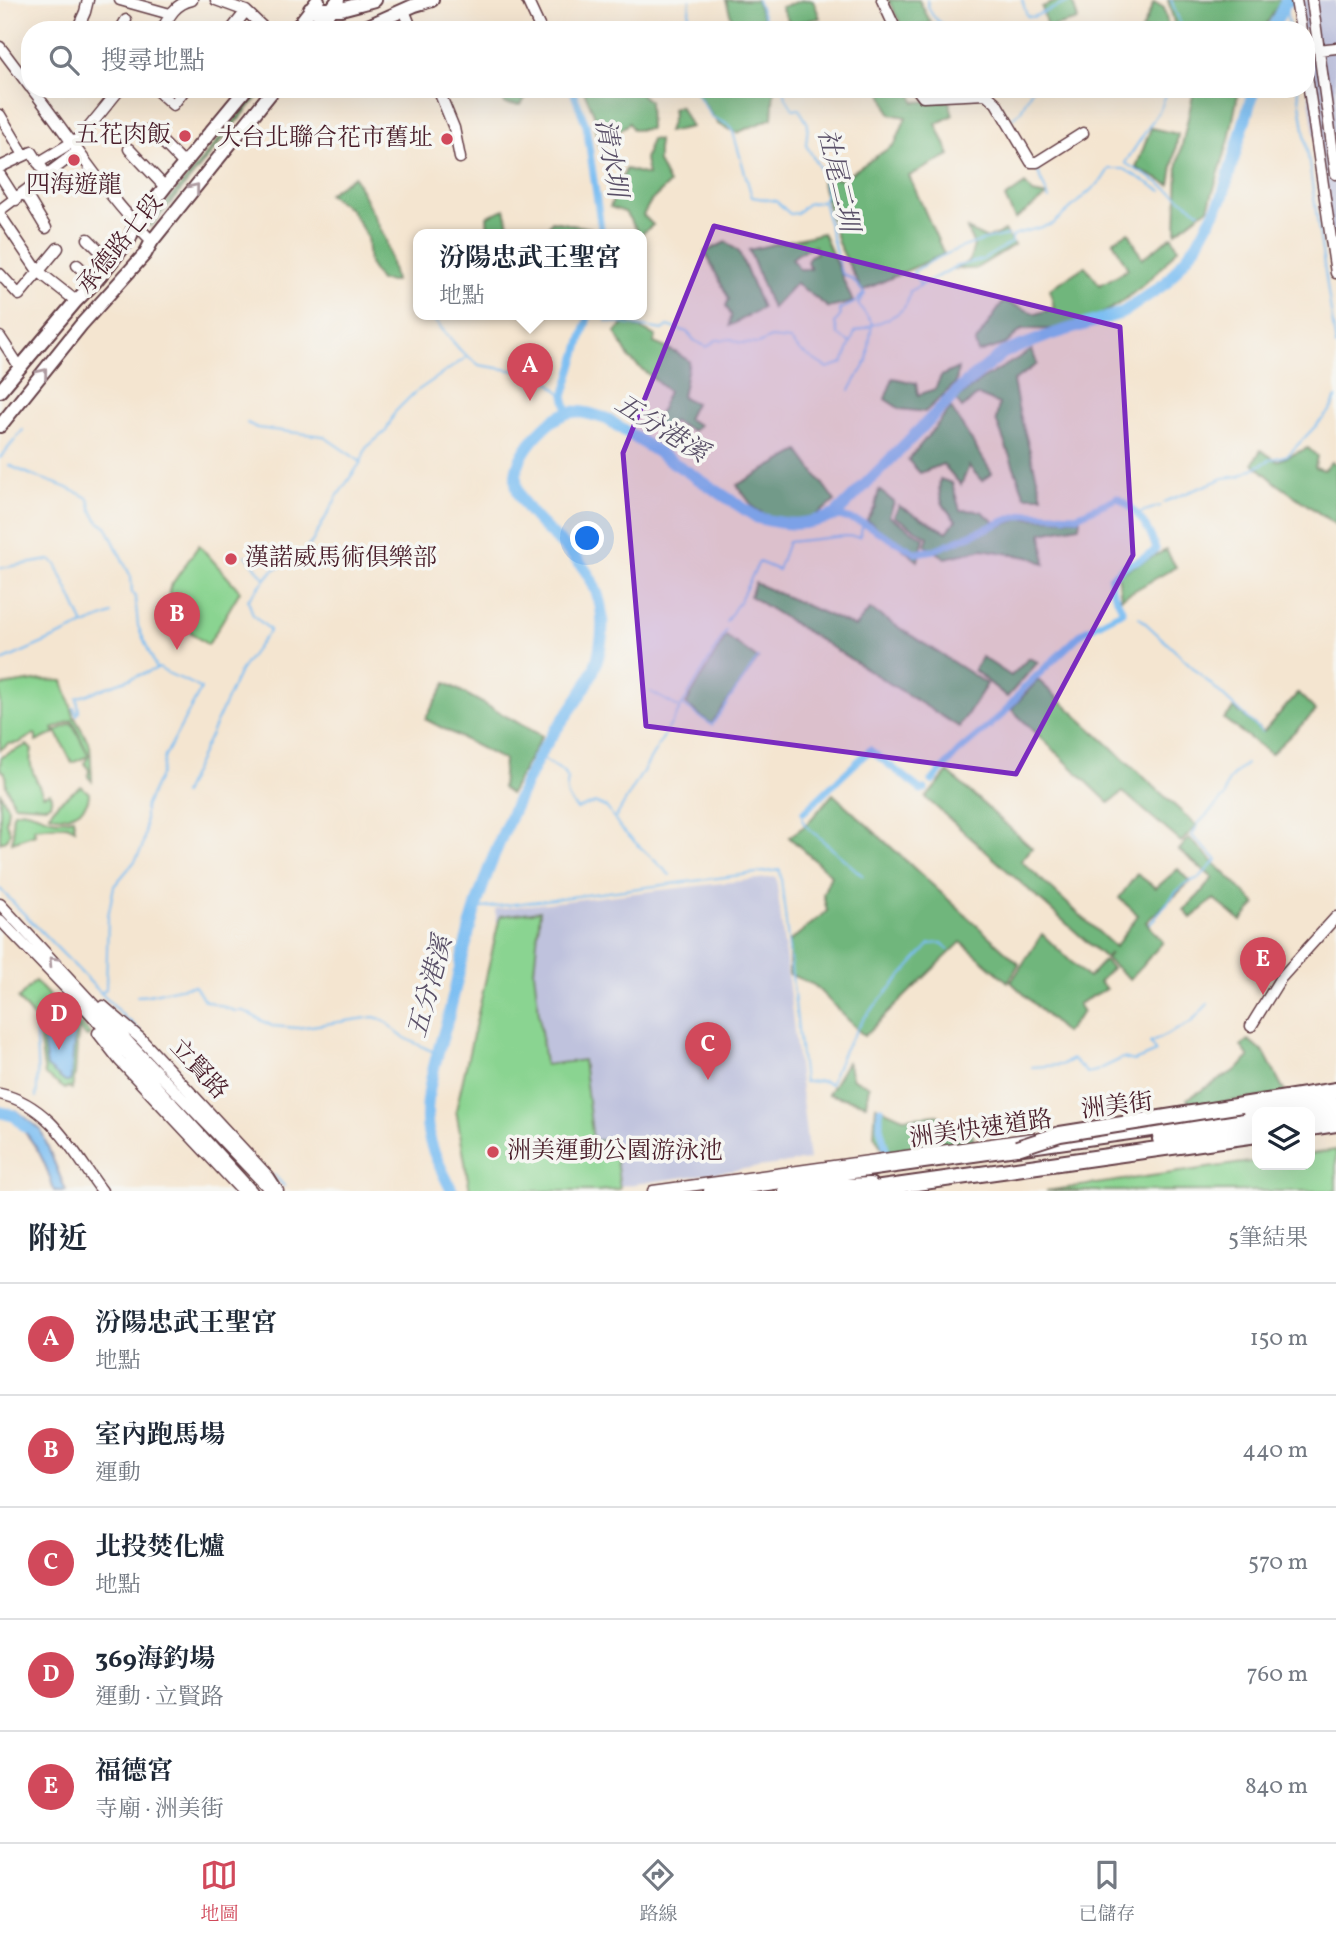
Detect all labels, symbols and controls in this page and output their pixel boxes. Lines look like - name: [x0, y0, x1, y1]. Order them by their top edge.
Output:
- search box: [21, 21, 1315, 98]
- icon: search: [45, 41, 83, 79]
- text: 搜尋地點: [101, 44, 205, 80]
- water label: 清水圳: [585, 116, 635, 203]
- place label: 五花肉飯: [75, 119, 171, 153]
- place label: 大台北聯合花市舊址: [217, 122, 433, 156]
- water label: 社尾二圳: [808, 125, 867, 239]
- marker: 五花肉飯: [177, 128, 193, 144]
- marker: 大台北聯合花市舊址: [439, 131, 455, 147]
- marker: 四海遊龍: [66, 152, 82, 168]
- place label: 四海遊龍: [26, 169, 122, 203]
- one-way arrow: [186, 183, 199, 195]
- street label: 承德路七段: [70, 188, 172, 302]
- popup: [413, 229, 647, 320]
- text: 汾陽忠武王聖宮: [439, 241, 621, 277]
- text: 地點: [439, 281, 485, 313]
- pin: A: [507, 343, 553, 401]
- one-way arrow: [34, 368, 47, 380]
- water label: 五分港溪: [607, 386, 717, 473]
- your location: [570, 521, 604, 555]
- place label: 漢諾威馬術俱樂部: [245, 542, 437, 576]
- marker: 漢諾威馬術俱樂部: [223, 551, 239, 567]
- pin: B: [154, 592, 200, 650]
- water label: 五分港溪: [400, 929, 463, 1042]
- pin: E: [1240, 937, 1286, 995]
- one-way arrow: [49, 956, 62, 969]
- pin: D: [36, 992, 82, 1050]
- pin: C: [685, 1022, 731, 1080]
- street label: 立賢路: [161, 1032, 235, 1108]
- street label: 洲美街: [1079, 1086, 1155, 1128]
- street label: 洲美快速道路: [907, 1103, 1055, 1157]
- map controls: [1252, 1107, 1315, 1170]
- button: layers: [1252, 1107, 1315, 1170]
- place label: 洲美運動公園游泳池: [507, 1135, 723, 1169]
- marker: 洲美運動公園游泳池: [485, 1144, 501, 1160]
- text: 附近: [28, 1219, 88, 1261]
- text: 5筆結果: [1228, 1223, 1308, 1255]
- text: 汾陽忠武王聖宮: [95, 1306, 277, 1342]
- text: A: [43, 1323, 59, 1355]
- text: 150 m: [1250, 1323, 1308, 1355]
- text: 地點: [95, 1346, 141, 1378]
- text: 室內跑馬場: [95, 1418, 225, 1454]
- text: B: [43, 1435, 59, 1467]
- text: 440 m: [1242, 1435, 1308, 1467]
- text: 運動: [95, 1458, 141, 1490]
- text: 北投焚化爐: [95, 1530, 225, 1566]
- text: C: [44, 1547, 58, 1579]
- text: 570 m: [1248, 1547, 1308, 1579]
- text: 地點: [95, 1570, 141, 1602]
- text: 369海釣場: [95, 1642, 215, 1678]
- text: D: [43, 1659, 59, 1691]
- text: 760 m: [1246, 1659, 1308, 1691]
- text: 運動 · 立賢路: [95, 1682, 224, 1714]
- text: 福德宮: [95, 1754, 173, 1790]
- text: E: [44, 1771, 58, 1803]
- text: 840 m: [1245, 1771, 1308, 1803]
- text: 寺廟 · 洲美街: [95, 1794, 224, 1826]
- tab: 地圖: [200, 1856, 239, 1928]
- tab: 路線: [639, 1856, 678, 1928]
- tab: 已儲存: [1078, 1856, 1136, 1928]

